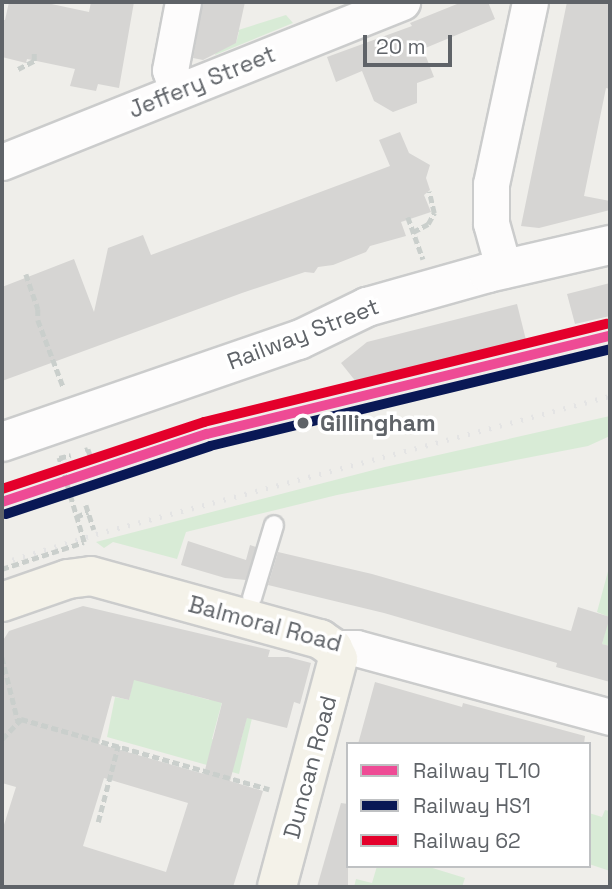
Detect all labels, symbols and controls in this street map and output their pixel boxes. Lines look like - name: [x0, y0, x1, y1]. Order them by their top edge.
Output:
- scale bar: [367, 21, 456, 65]
- text: 20 m: [376, 33, 426, 60]
- street label: Jeffery Street: [125, 40, 279, 124]
- street label: Railway Street: [223, 292, 383, 376]
- place label: Gillingham: [320, 409, 436, 437]
- marker: Gillingham: [292, 412, 314, 434]
- street label: Balmoral Road: [185, 590, 345, 658]
- street label: Duncan Road: [278, 692, 342, 842]
- legend: [346, 742, 591, 868]
- text: Railway TL10: [413, 757, 541, 784]
- text: Railway HS1: [413, 792, 531, 819]
- text: Railway 62: [413, 827, 521, 854]

